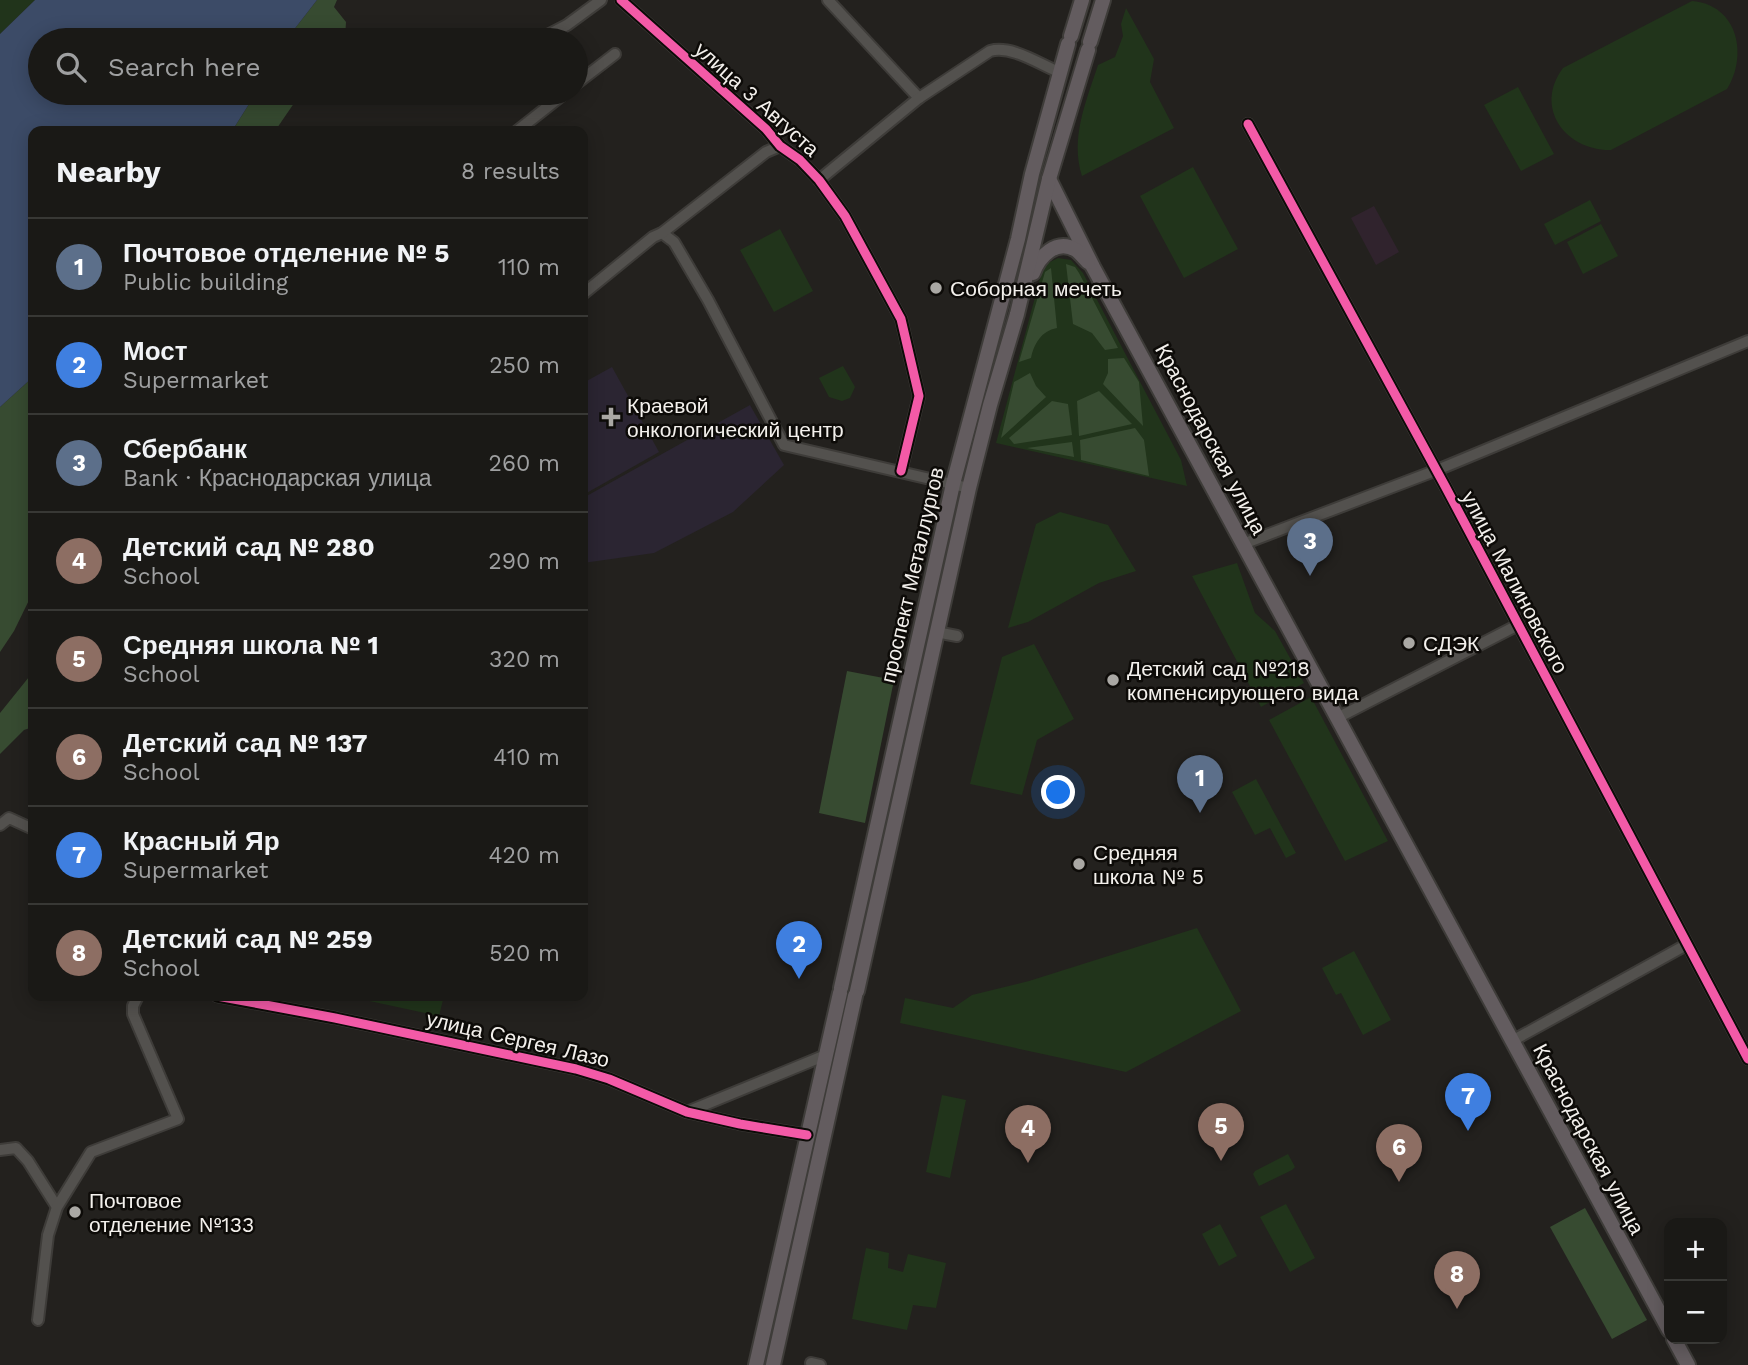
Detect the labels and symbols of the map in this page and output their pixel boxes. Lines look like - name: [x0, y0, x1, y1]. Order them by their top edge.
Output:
- street label: улица 3 Августа: [690, 37, 825, 162]
- place label: Соборная мечеть: [950, 276, 1122, 301]
- marker: Соборная мечеть: [928, 280, 944, 296]
- street label: Краснодарская улица: [1150, 339, 1272, 539]
- place label: Краевой онкологический центр: [627, 393, 844, 442]
- marker: Краевой онкологический центр: [601, 407, 621, 427]
- street label: проспект Металлургов: [875, 465, 949, 685]
- street label: улица Малиновского: [1456, 487, 1574, 677]
- pin: 3: [1287, 518, 1333, 576]
- place label: СДЭК: [1423, 631, 1480, 656]
- marker: СДЭК: [1401, 635, 1417, 651]
- place label: Детский сад №218 компенсирующего вида: [1127, 656, 1359, 705]
- marker: Детский сад №218 компенсирующего вида: [1105, 672, 1121, 688]
- pin: 1: [1177, 755, 1223, 813]
- your location: [1041, 775, 1075, 809]
- place label: Средняя школа № 5: [1093, 840, 1204, 889]
- marker: Средняя школа № 5: [1071, 856, 1087, 872]
- pin: 2: [776, 921, 822, 979]
- street label: улица Сергея Лазо: [424, 1006, 612, 1072]
- street label: Краснодарская улица: [1528, 1039, 1650, 1239]
- pin: 7: [1445, 1073, 1491, 1131]
- pin: 5: [1198, 1103, 1244, 1161]
- pin: 4: [1005, 1105, 1051, 1163]
- pin: 6: [1376, 1124, 1422, 1182]
- place label: Почтовое отделение №133: [89, 1188, 254, 1237]
- marker: Почтовое отделение №133: [67, 1204, 83, 1220]
- pin: 8: [1434, 1251, 1480, 1309]

